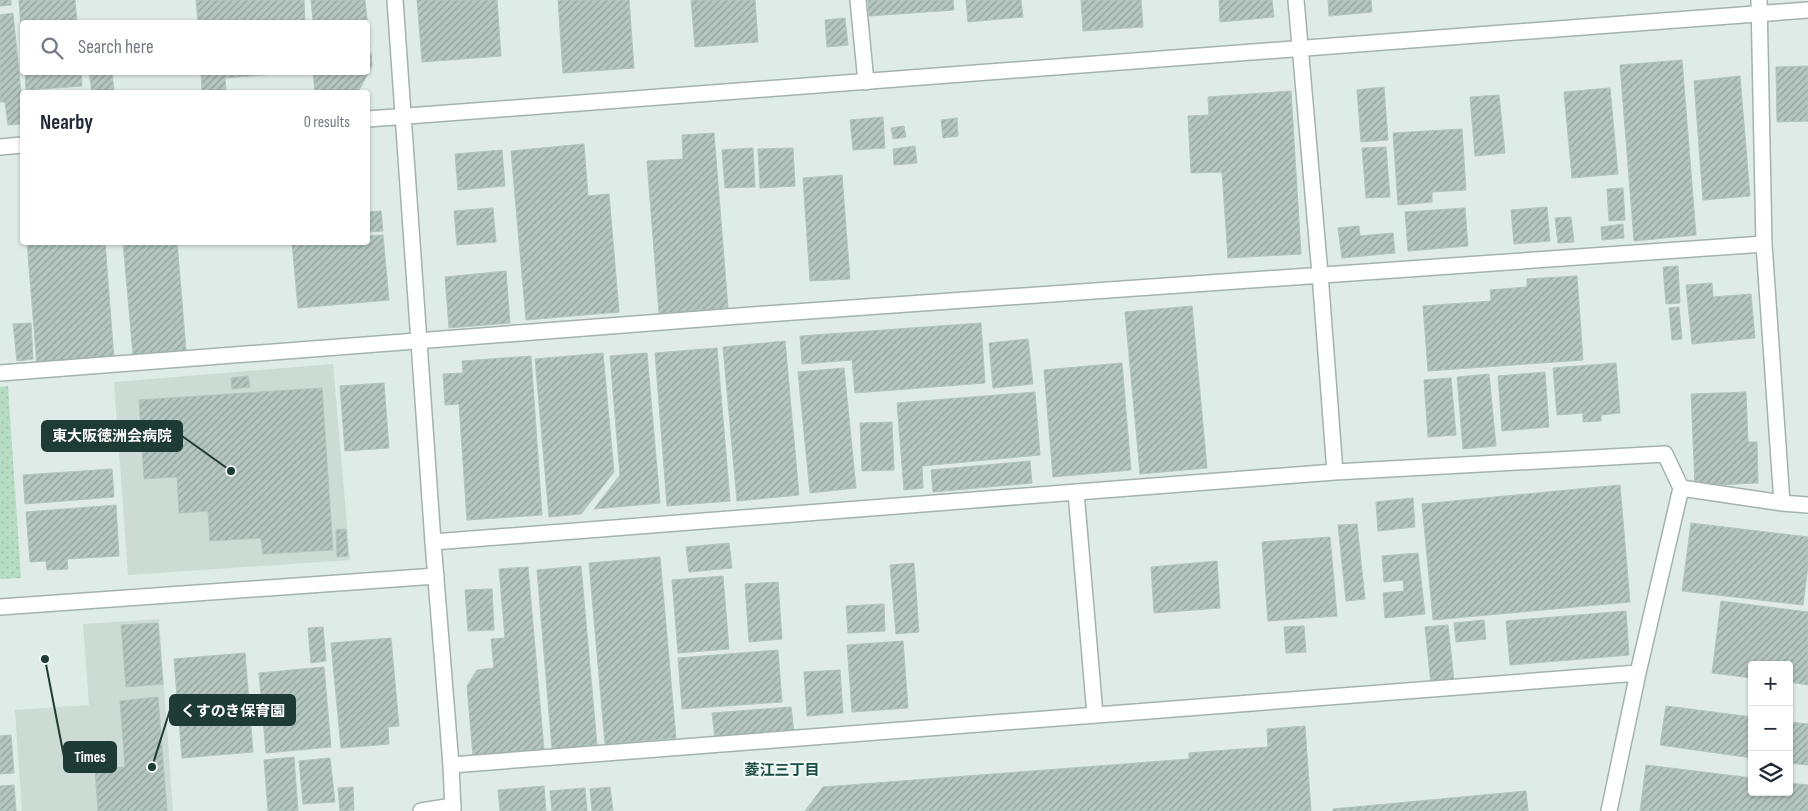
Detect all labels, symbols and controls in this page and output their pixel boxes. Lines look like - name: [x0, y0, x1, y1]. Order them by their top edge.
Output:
- search box: [20, 20, 370, 75]
- icon: search: [38, 34, 66, 62]
- text: Search here: [78, 36, 154, 59]
- text: Nearby: [40, 110, 93, 135]
- text: 0 results: [304, 113, 350, 132]
- callout: 東大阪徳洲会病院: [42, 421, 182, 451]
- text: 東大阪徳洲会病院: [52, 427, 172, 446]
- map controls: [1748, 661, 1793, 796]
- button: +: [1748, 661, 1793, 706]
- callout: くすのき保育園: [170, 695, 295, 725]
- text: くすのき保育園: [181, 702, 285, 721]
- button: −: [1748, 706, 1793, 751]
- callout: Times: [64, 742, 116, 772]
- text: Times: [74, 748, 106, 767]
- button: layers: [1748, 751, 1793, 796]
- district label: 菱江三丁目: [744, 761, 820, 780]

